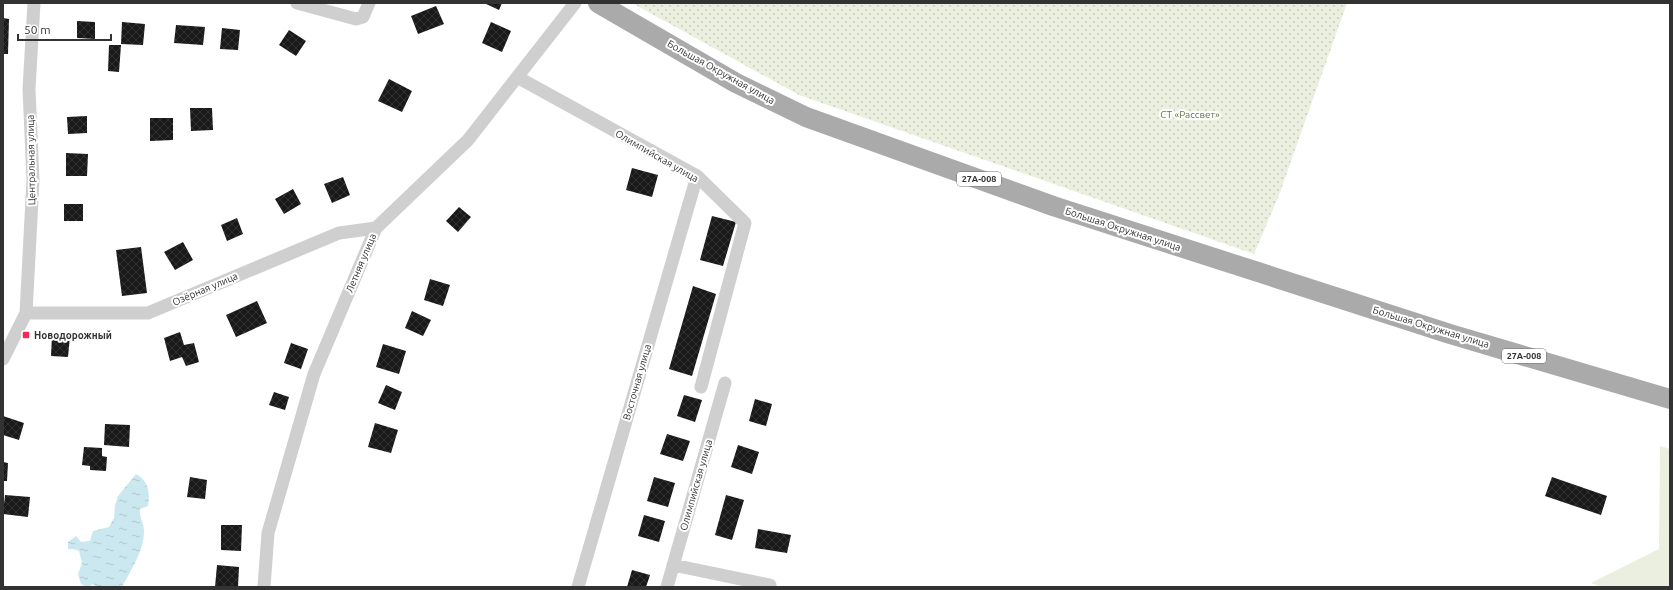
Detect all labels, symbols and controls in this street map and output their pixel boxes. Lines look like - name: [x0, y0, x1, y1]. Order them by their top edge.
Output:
- scale bar: [18, 16, 111, 42]
- text: 50 m: [24, 23, 51, 36]
- street label: Большая Окружная улица: [665, 38, 777, 106]
- park label: СТ «Рассвет»: [1160, 109, 1220, 120]
- street label: Центральная улица: [25, 114, 37, 206]
- street label: Олимпийская улица: [613, 128, 701, 184]
- road number: 27А-008: [957, 172, 1001, 186]
- street label: Большая Окружная улица: [1064, 205, 1182, 253]
- street label: Летняя улица: [344, 232, 378, 294]
- street label: Озёрная улица: [171, 270, 239, 308]
- street label: Большая Окружная улица: [1372, 304, 1490, 350]
- marker: Новодорожный: [21, 330, 31, 340]
- place label: Новодорожный: [34, 330, 112, 341]
- street label: Восточная улица: [621, 343, 653, 421]
- road number: 27А-008: [1502, 349, 1546, 363]
- street label: Олимпийская улица: [678, 438, 714, 532]

